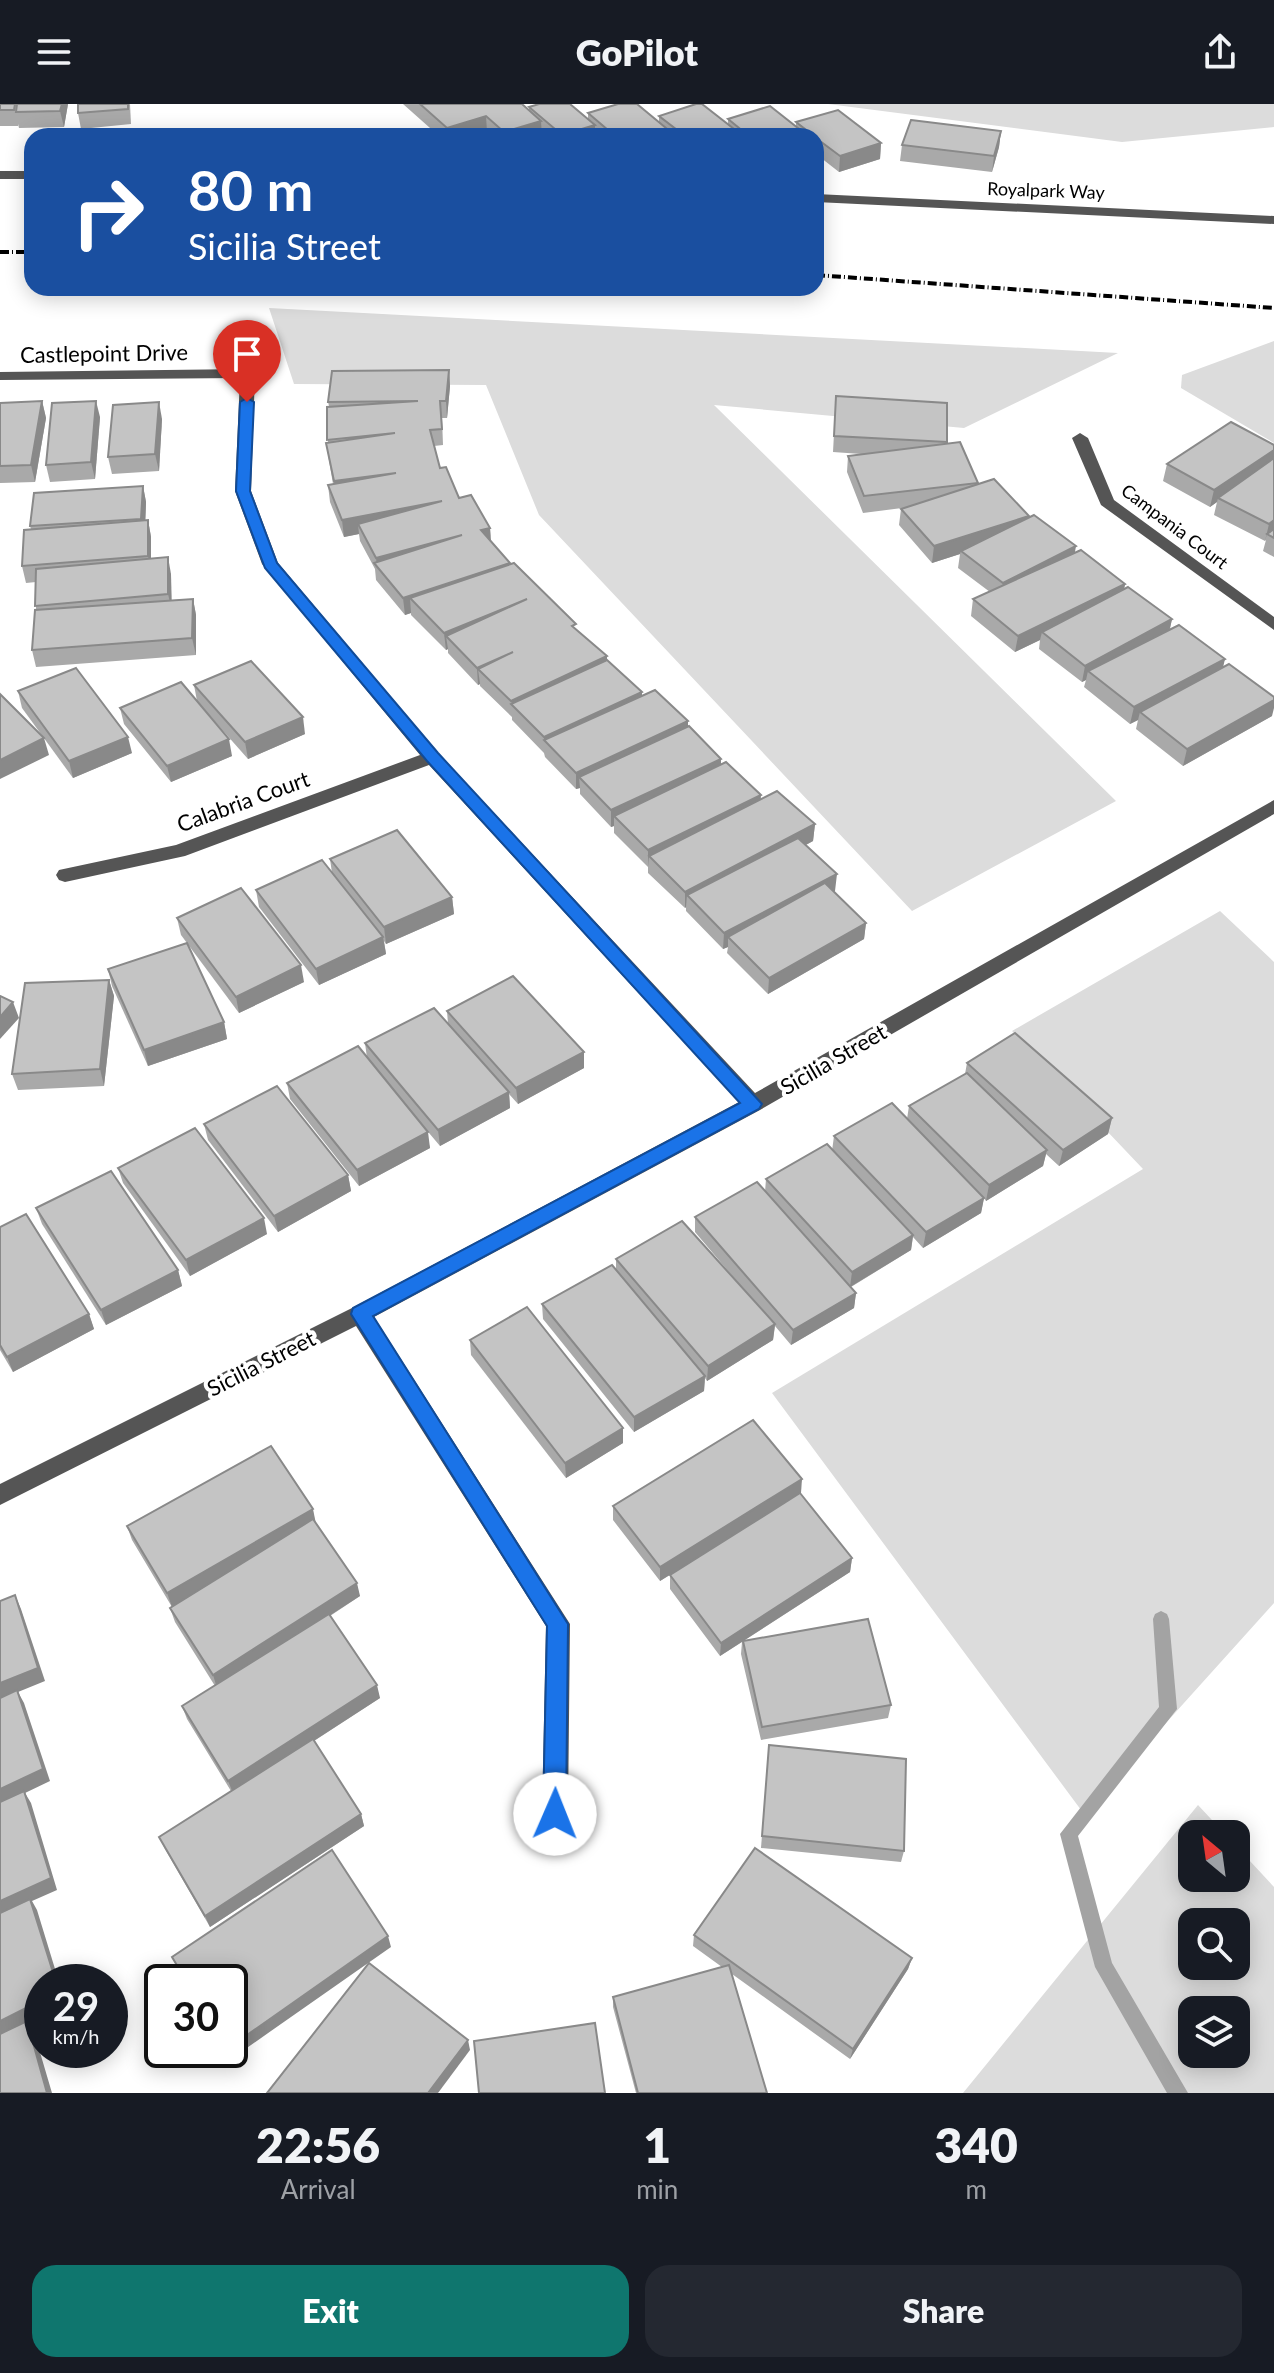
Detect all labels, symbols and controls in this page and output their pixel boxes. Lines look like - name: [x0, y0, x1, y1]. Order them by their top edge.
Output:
- icon: menu: [32, 30, 76, 74]
- text: GoPilot: [576, 30, 698, 74]
- icon: share: [1198, 30, 1242, 74]
- text: 80 m: [188, 156, 313, 223]
- icon: right: [56, 160, 160, 264]
- street label: Royalpark Way: [987, 177, 1106, 203]
- text: Sicilia Street: [188, 224, 381, 268]
- pin: [213, 320, 281, 402]
- icon: arrive: [225, 332, 269, 376]
- street label: Castlepoint Drive: [20, 338, 188, 368]
- street label: Campania Court: [1117, 479, 1233, 574]
- street label: Calabria Court: [173, 764, 313, 837]
- street label: Sicilia Street: [775, 1018, 891, 1100]
- street label: Sicilia Street: [202, 1324, 320, 1402]
- position arrow: [513, 1772, 597, 1856]
- north arrow: [1178, 1820, 1250, 1892]
- map controls: [1178, 1820, 1250, 2068]
- button: search: [1178, 1908, 1250, 1980]
- speed limit sign: 30: [144, 1964, 248, 2068]
- text: 29: [53, 1982, 99, 2030]
- button: layers: [1178, 1996, 1250, 2068]
- text: km/h: [53, 2024, 99, 2048]
- text: 22:56: [256, 2116, 380, 2173]
- text: 1: [643, 2116, 671, 2173]
- text: 340: [934, 2116, 1018, 2173]
- text: Arrival: [281, 2173, 356, 2205]
- text: min: [636, 2173, 678, 2205]
- text: m: [965, 2173, 987, 2205]
- button: Exit: [32, 2265, 629, 2357]
- button: Share: [645, 2265, 1242, 2357]

